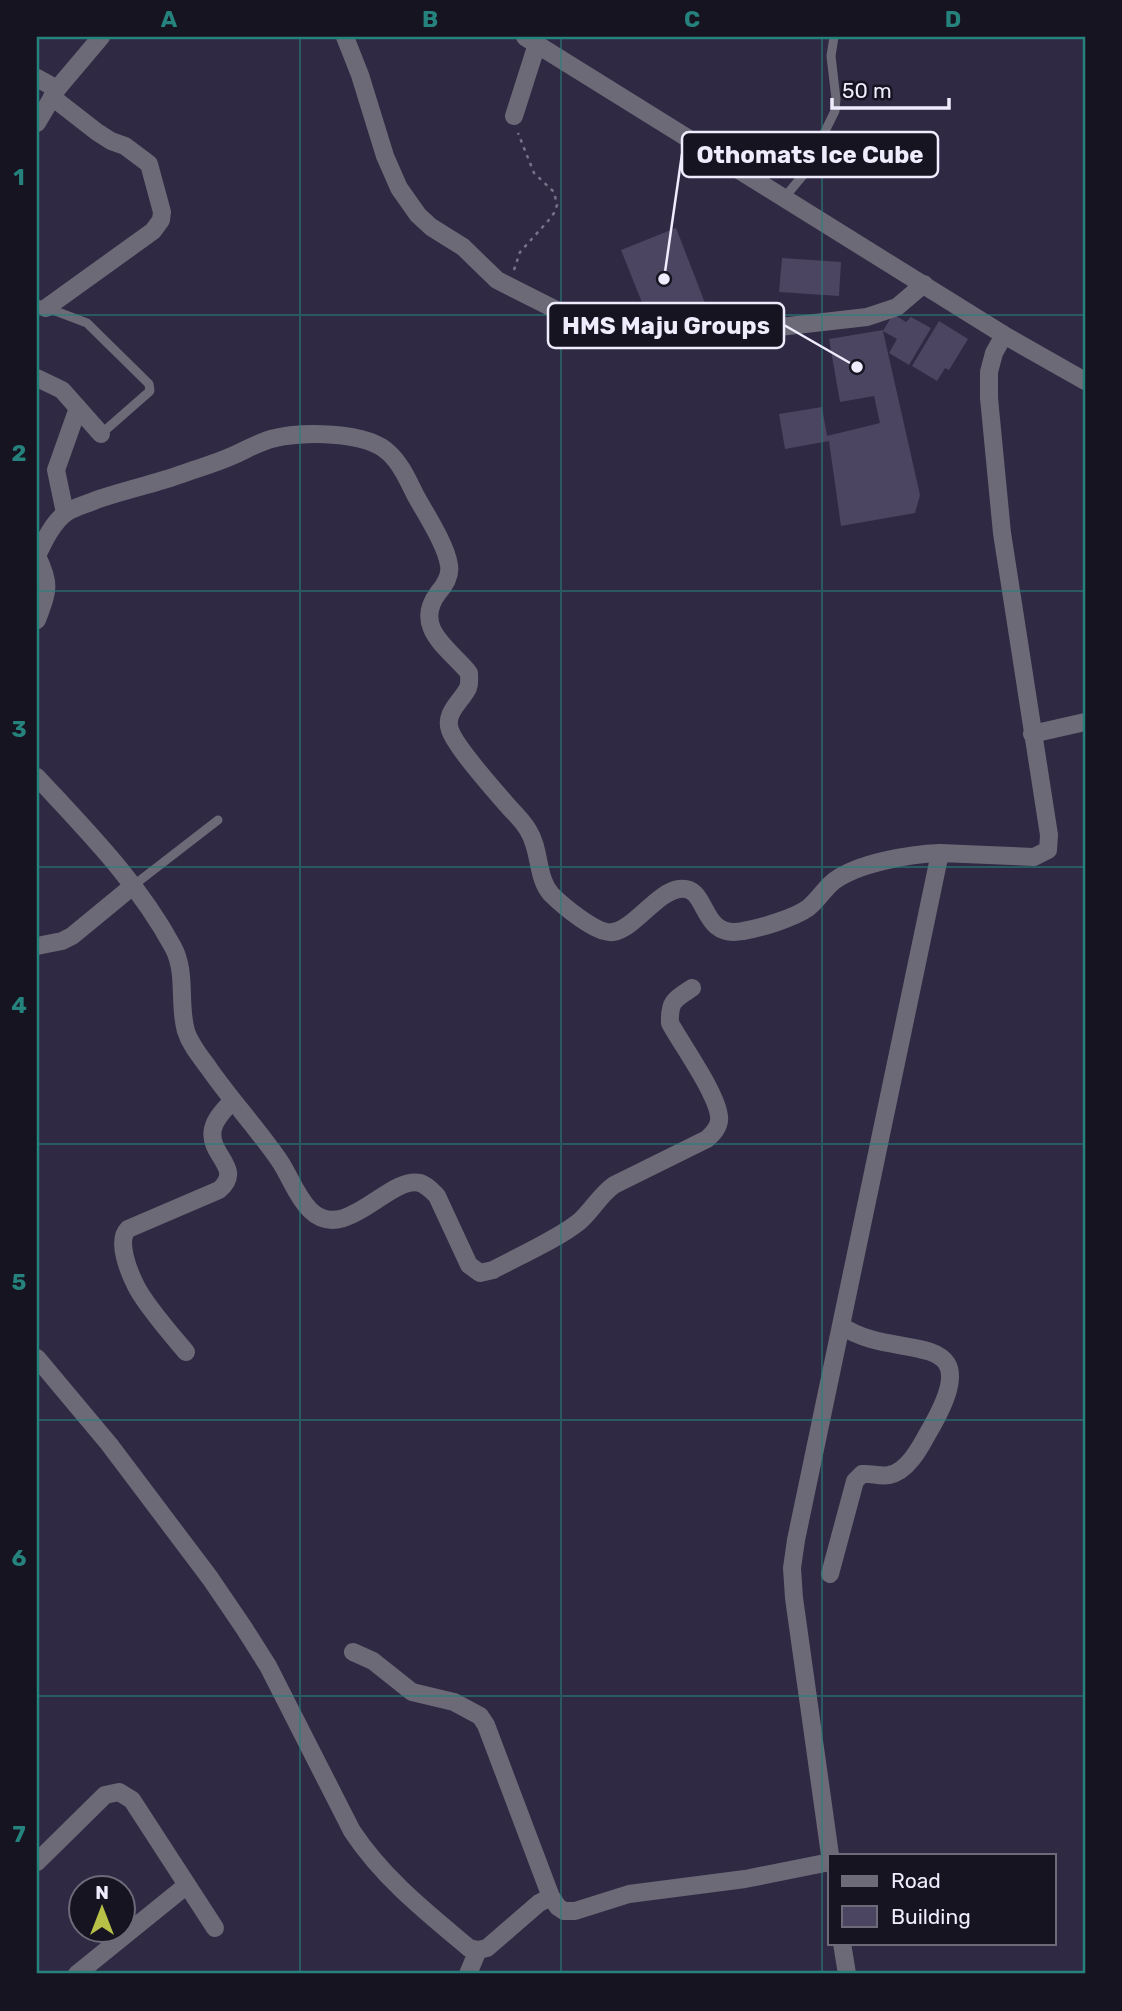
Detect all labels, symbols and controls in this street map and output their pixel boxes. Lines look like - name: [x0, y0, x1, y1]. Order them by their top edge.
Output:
- text: A: [161, 5, 178, 33]
- text: B: [422, 5, 438, 33]
- text: C: [684, 5, 700, 33]
- text: D: [945, 5, 961, 33]
- scale bar: [832, 66, 949, 110]
- text: 50 m: [842, 78, 892, 103]
- callout: Othomats Ice Cube: [682, 132, 938, 177]
- text: Othomats Ice Cube: [696, 141, 924, 169]
- text: 1: [13, 163, 25, 191]
- callout: HMS Maju Groups: [548, 303, 784, 348]
- text: HMS Maju Groups: [562, 312, 770, 340]
- text: 2: [12, 439, 26, 467]
- text: 3: [11, 715, 27, 743]
- text: 4: [11, 991, 27, 1019]
- text: 5: [12, 1268, 27, 1296]
- text: 6: [12, 1544, 27, 1572]
- text: 7: [12, 1820, 26, 1848]
- legend: [828, 1854, 1056, 1944]
- text: Road: [891, 1868, 941, 1893]
- north arrow: [66, 1874, 136, 1944]
- text: N: [95, 1881, 109, 1904]
- text: Building: [891, 1904, 971, 1929]

